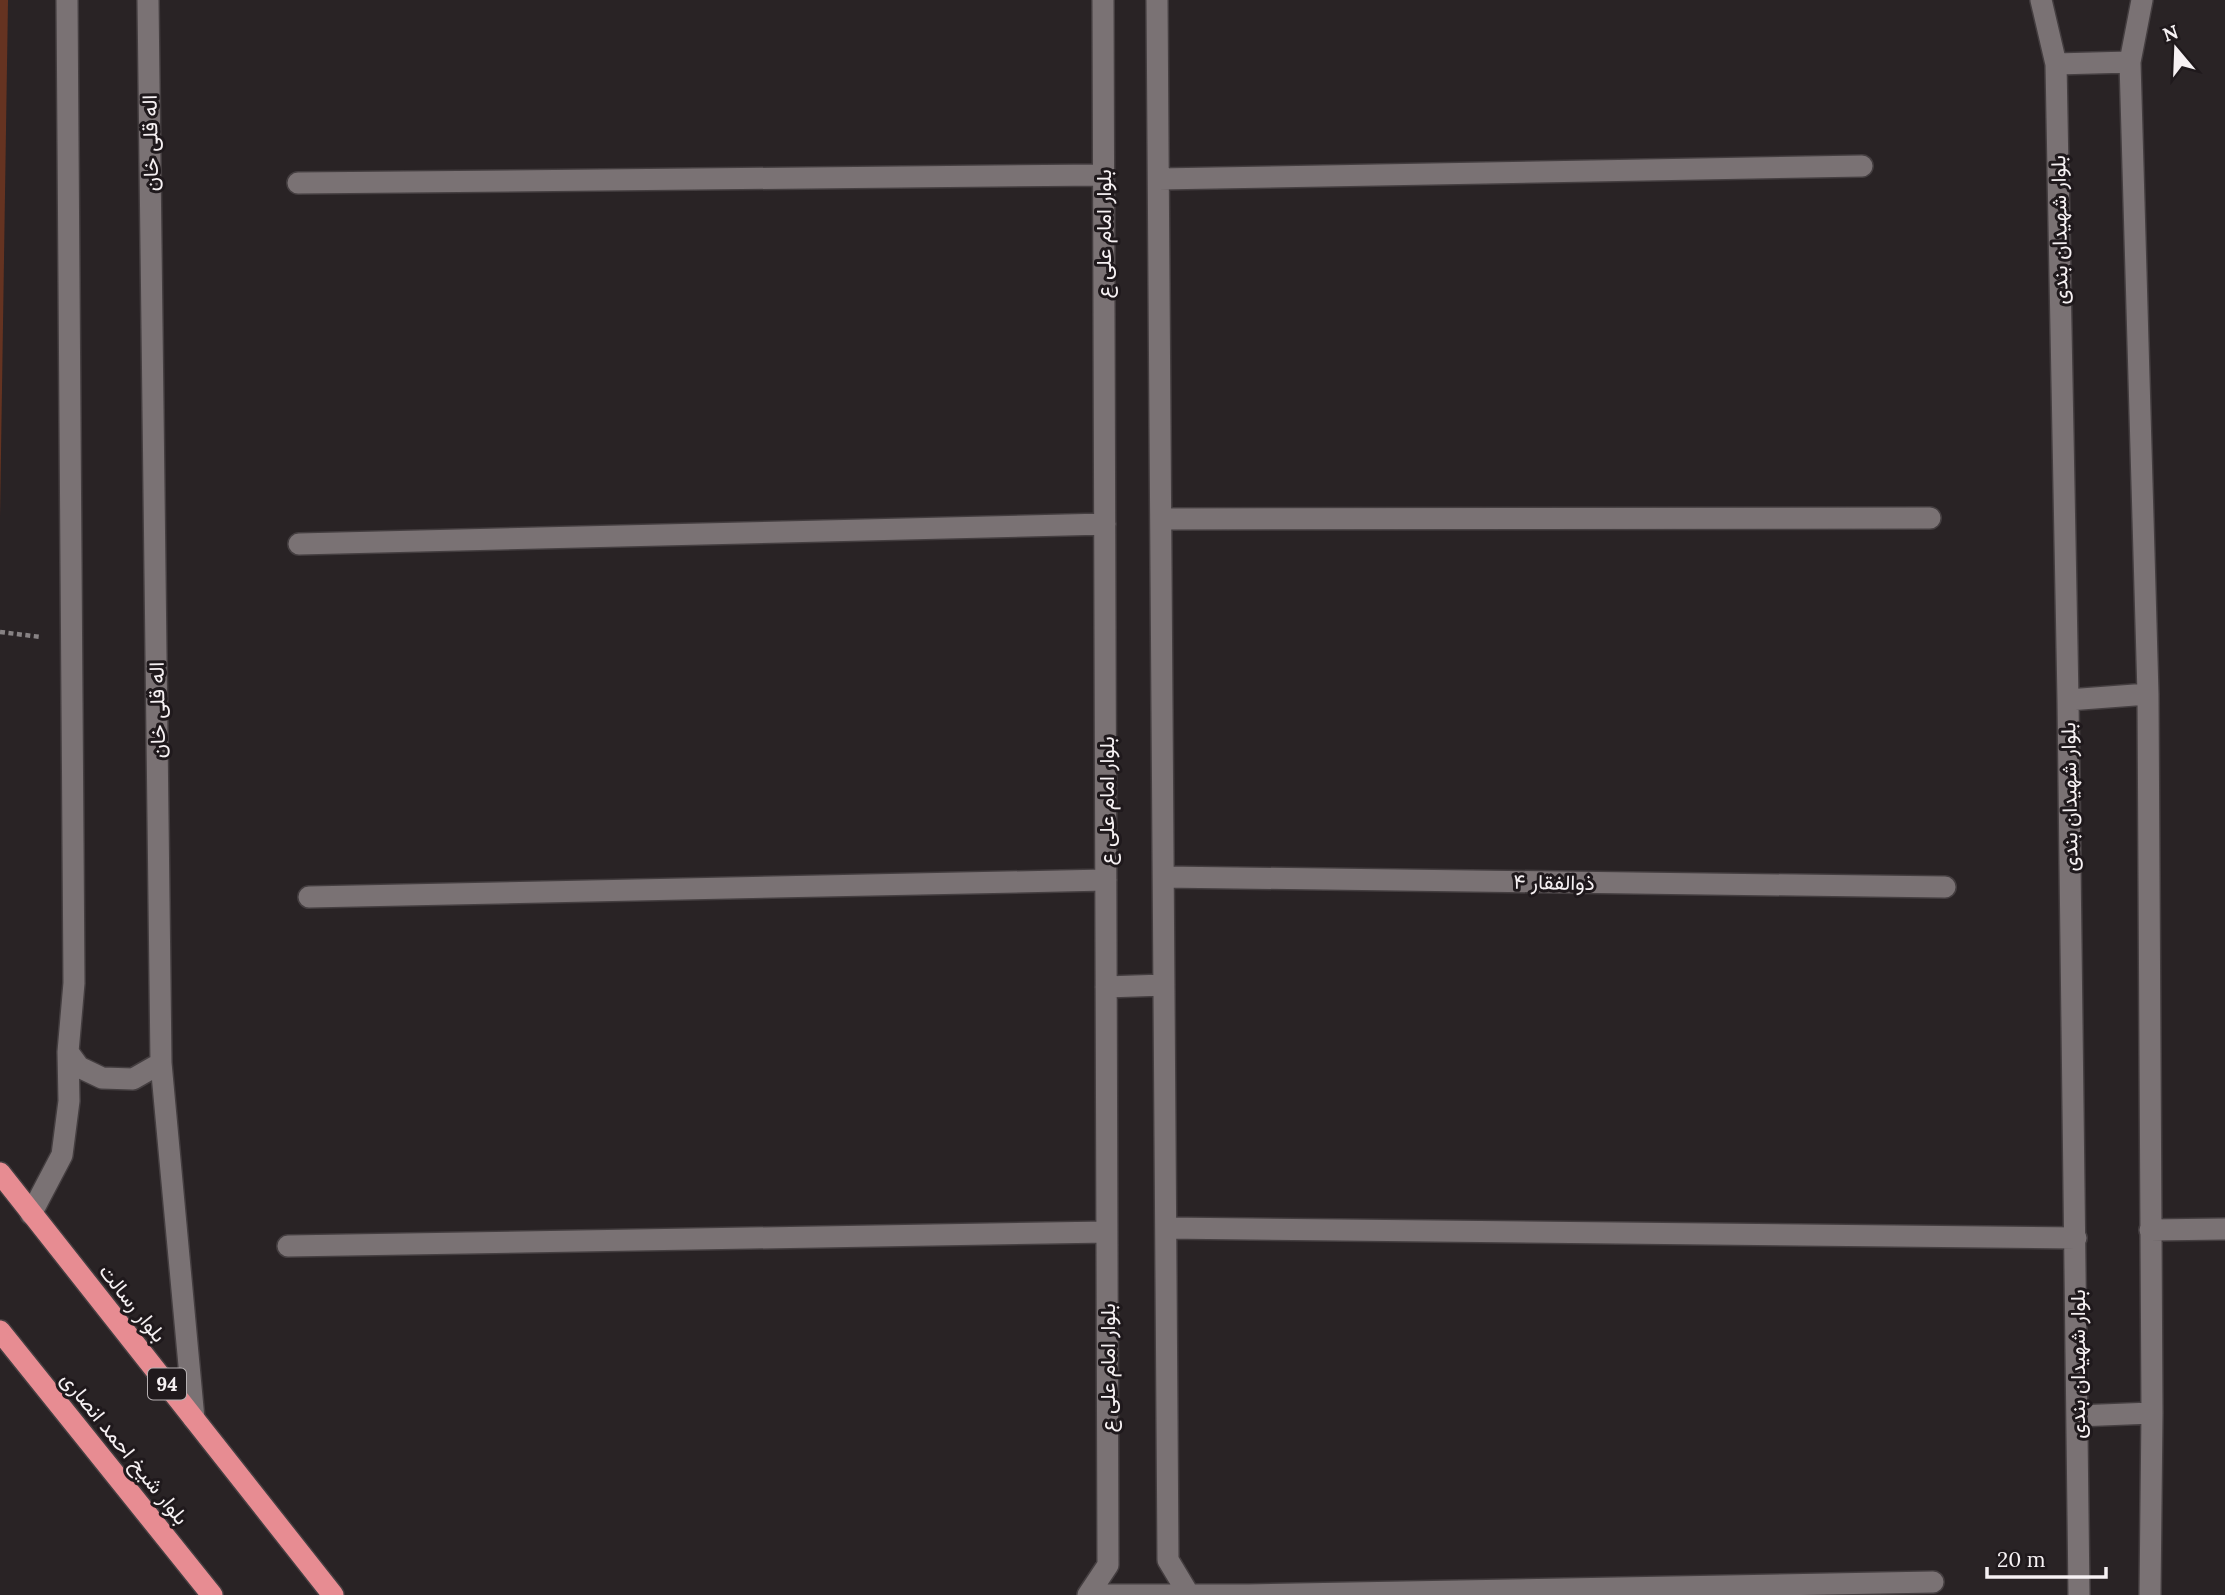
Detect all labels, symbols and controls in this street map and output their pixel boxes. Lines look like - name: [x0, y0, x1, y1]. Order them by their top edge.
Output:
- north arrow: [2141, 14, 2211, 84]
- text: N: [2160, 19, 2182, 47]
- street label: اله قلی خان: [136, 94, 164, 192]
- street label: بلوار شهیدان بندی: [2044, 155, 2074, 305]
- street label: بلوار امام علی ع: [1090, 169, 1118, 299]
- street label: اله قلی خان: [143, 661, 171, 759]
- street label: بلوار شهیدان بندی: [2054, 722, 2084, 872]
- street label: بلوار امام علی ع: [1093, 736, 1121, 866]
- street label: ذوالفقار ۴: [1513, 868, 1595, 896]
- street label: بلوار رسالت: [93, 1258, 173, 1348]
- street label: بلوار شهیدان بندی: [2064, 1289, 2091, 1439]
- street label: بلوار امام علی ع: [1094, 1303, 1122, 1433]
- street label: بلوار شیخ احمد انصاری: [54, 1366, 195, 1531]
- road number: 94: [148, 1368, 186, 1400]
- scale bar: [1987, 1536, 2106, 1580]
- text: 20 m: [1997, 1546, 2046, 1573]

